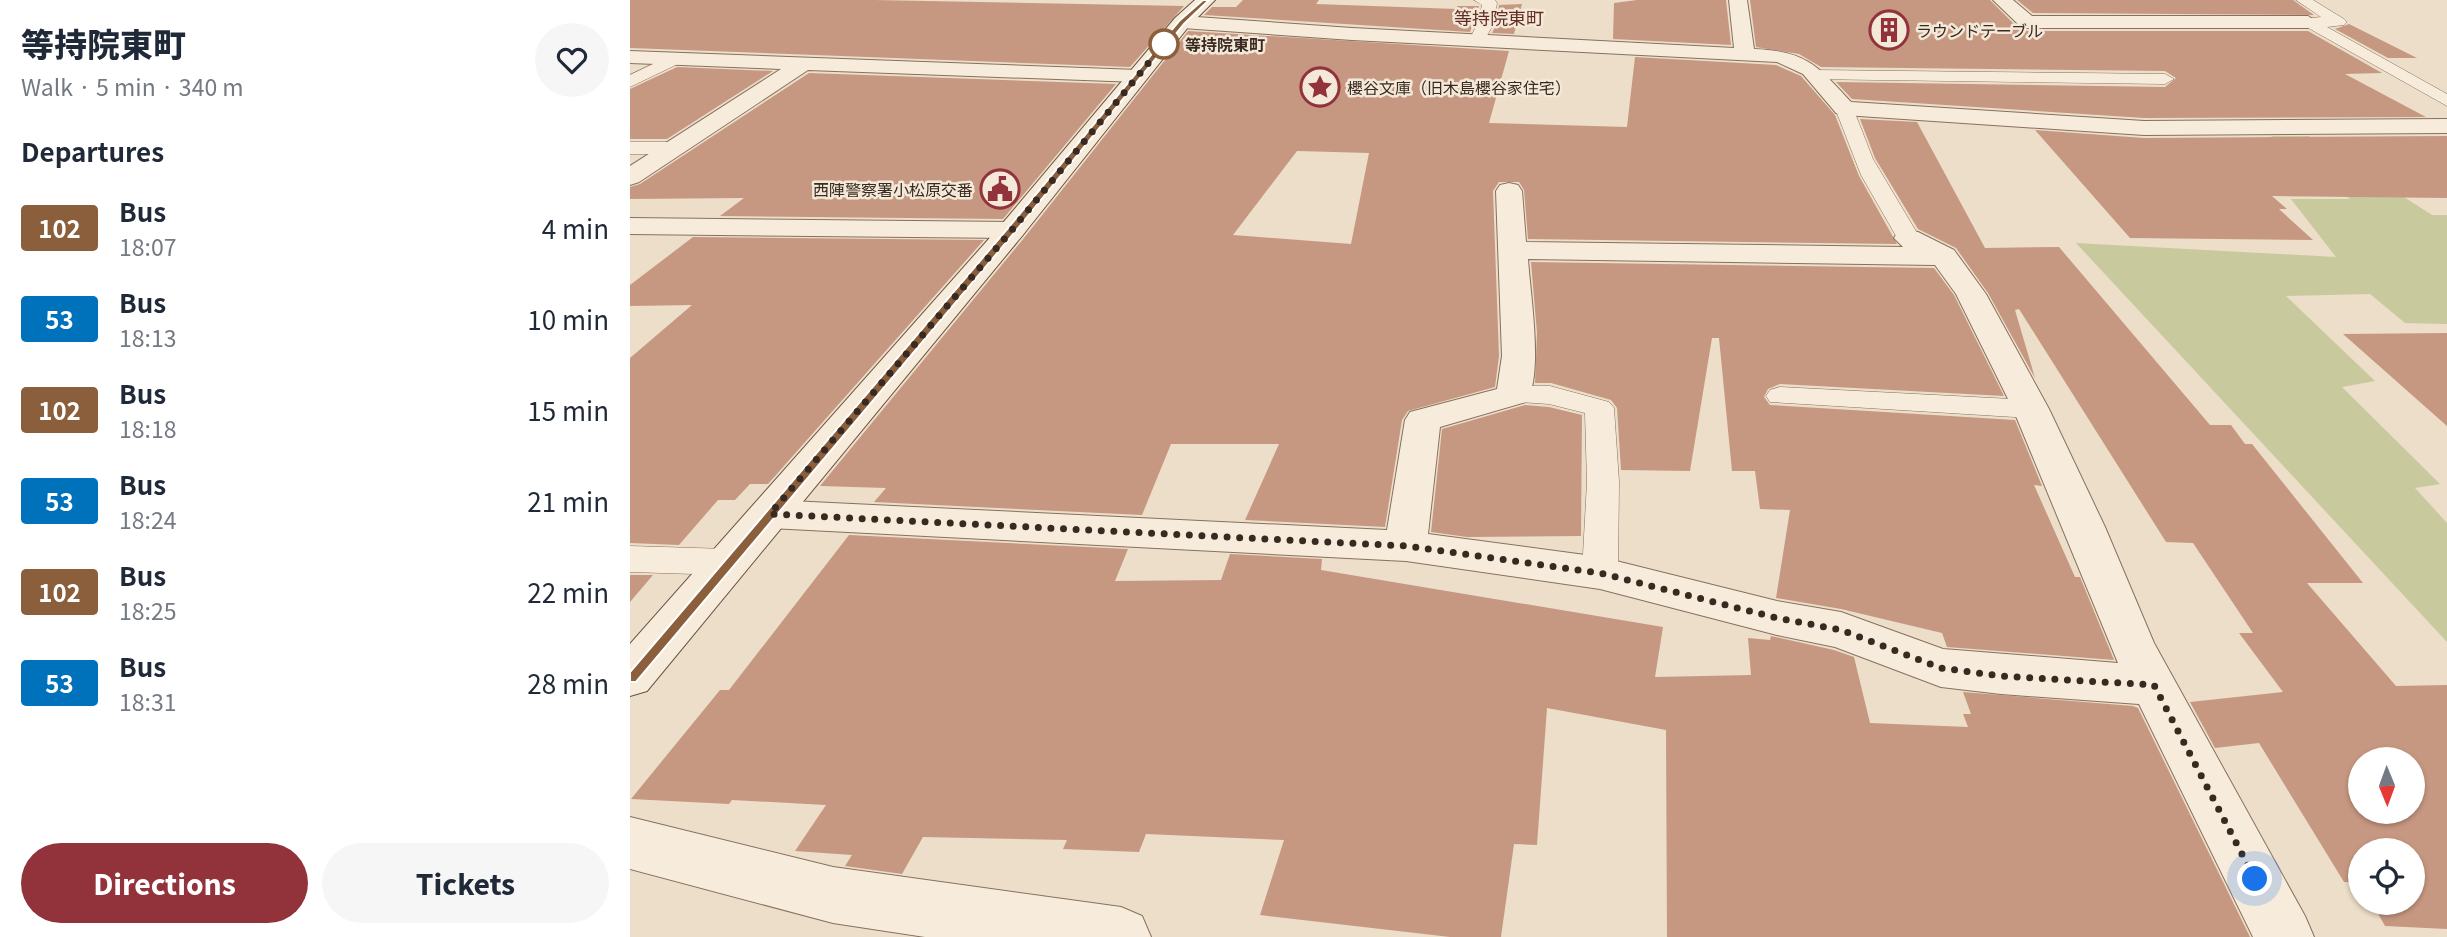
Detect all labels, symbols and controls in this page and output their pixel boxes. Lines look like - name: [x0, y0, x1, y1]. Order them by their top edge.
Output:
- district label: 等持院東町: [1454, 4, 1544, 30]
- building icon: ラウンドテーブル: [1868, 9, 1910, 51]
- place label: ラウンドテーブル: [1916, 18, 2043, 42]
- text: 等持院東町: [21, 19, 186, 67]
- button: heart: [535, 23, 609, 97]
- marker: 等持院東町: [1149, 29, 1179, 59]
- place label: 等持院東町: [1185, 32, 1265, 56]
- place icon: 櫻谷文庫（旧木島櫻谷家住宅）: [1299, 66, 1341, 108]
- text: Walk · 5 min · 340 m: [21, 69, 244, 103]
- place label: 櫻谷文庫（旧木島櫻谷家住宅）: [1347, 75, 1571, 99]
- text: Departures: [21, 132, 164, 169]
- public building icon: 西陣警察署小松原交番: [979, 168, 1021, 210]
- place label: 西陣警察署小松原交番: [813, 177, 973, 201]
- text: Bus: [119, 192, 166, 229]
- text: 4 min: [542, 209, 609, 246]
- text: 102: [38, 210, 81, 245]
- text: 18:07: [119, 229, 176, 263]
- text: Bus: [119, 283, 166, 320]
- text: 10 min: [527, 300, 609, 337]
- text: 53: [45, 301, 74, 336]
- text: 18:13: [119, 320, 176, 354]
- text: Bus: [119, 374, 166, 411]
- text: 15 min: [527, 391, 609, 428]
- text: 102: [38, 392, 81, 427]
- text: 18:18: [119, 411, 176, 445]
- text: Bus: [119, 465, 166, 502]
- text: 21 min: [527, 482, 609, 519]
- text: 53: [45, 483, 74, 518]
- text: 18:24: [119, 502, 176, 536]
- text: Bus: [119, 556, 166, 593]
- text: 22 min: [527, 573, 609, 610]
- text: 102: [38, 574, 81, 609]
- text: 18:25: [119, 593, 176, 627]
- text: Bus: [119, 647, 166, 684]
- text: 28 min: [527, 664, 609, 701]
- text: 53: [45, 665, 74, 700]
- text: 18:31: [119, 684, 176, 718]
- north arrow: [2348, 747, 2426, 824]
- map controls: [2348, 747, 2425, 915]
- button: locate: [2348, 838, 2425, 915]
- button: Directions: [21, 843, 308, 923]
- button: Tickets: [322, 843, 609, 923]
- your location: [2237, 861, 2272, 896]

